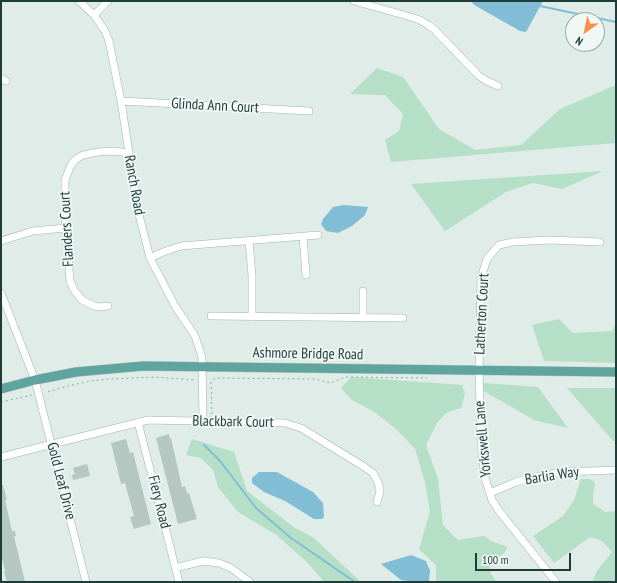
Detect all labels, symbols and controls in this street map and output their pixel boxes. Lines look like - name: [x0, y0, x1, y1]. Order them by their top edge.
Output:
- north arrow: [565, 12, 605, 52]
- text: N: [573, 34, 585, 49]
- street label: Glinda Ann Court: [171, 95, 259, 117]
- street label: Ranch Road: [120, 154, 148, 216]
- street label: Flanders Court: [56, 191, 78, 267]
- street label: Latherton Court: [471, 273, 493, 355]
- street label: Ashmore Bridge Road: [252, 344, 364, 364]
- street label: Yorkswell Lane: [471, 400, 495, 478]
- street label: Blackbark Court: [192, 412, 274, 432]
- street label: Gold Leaf Drive: [43, 440, 79, 522]
- street label: Barlia Way: [524, 463, 580, 489]
- street label: Fiery Road: [144, 474, 174, 530]
- scale bar: [477, 545, 573, 571]
- text: 100 m: [482, 552, 509, 567]

